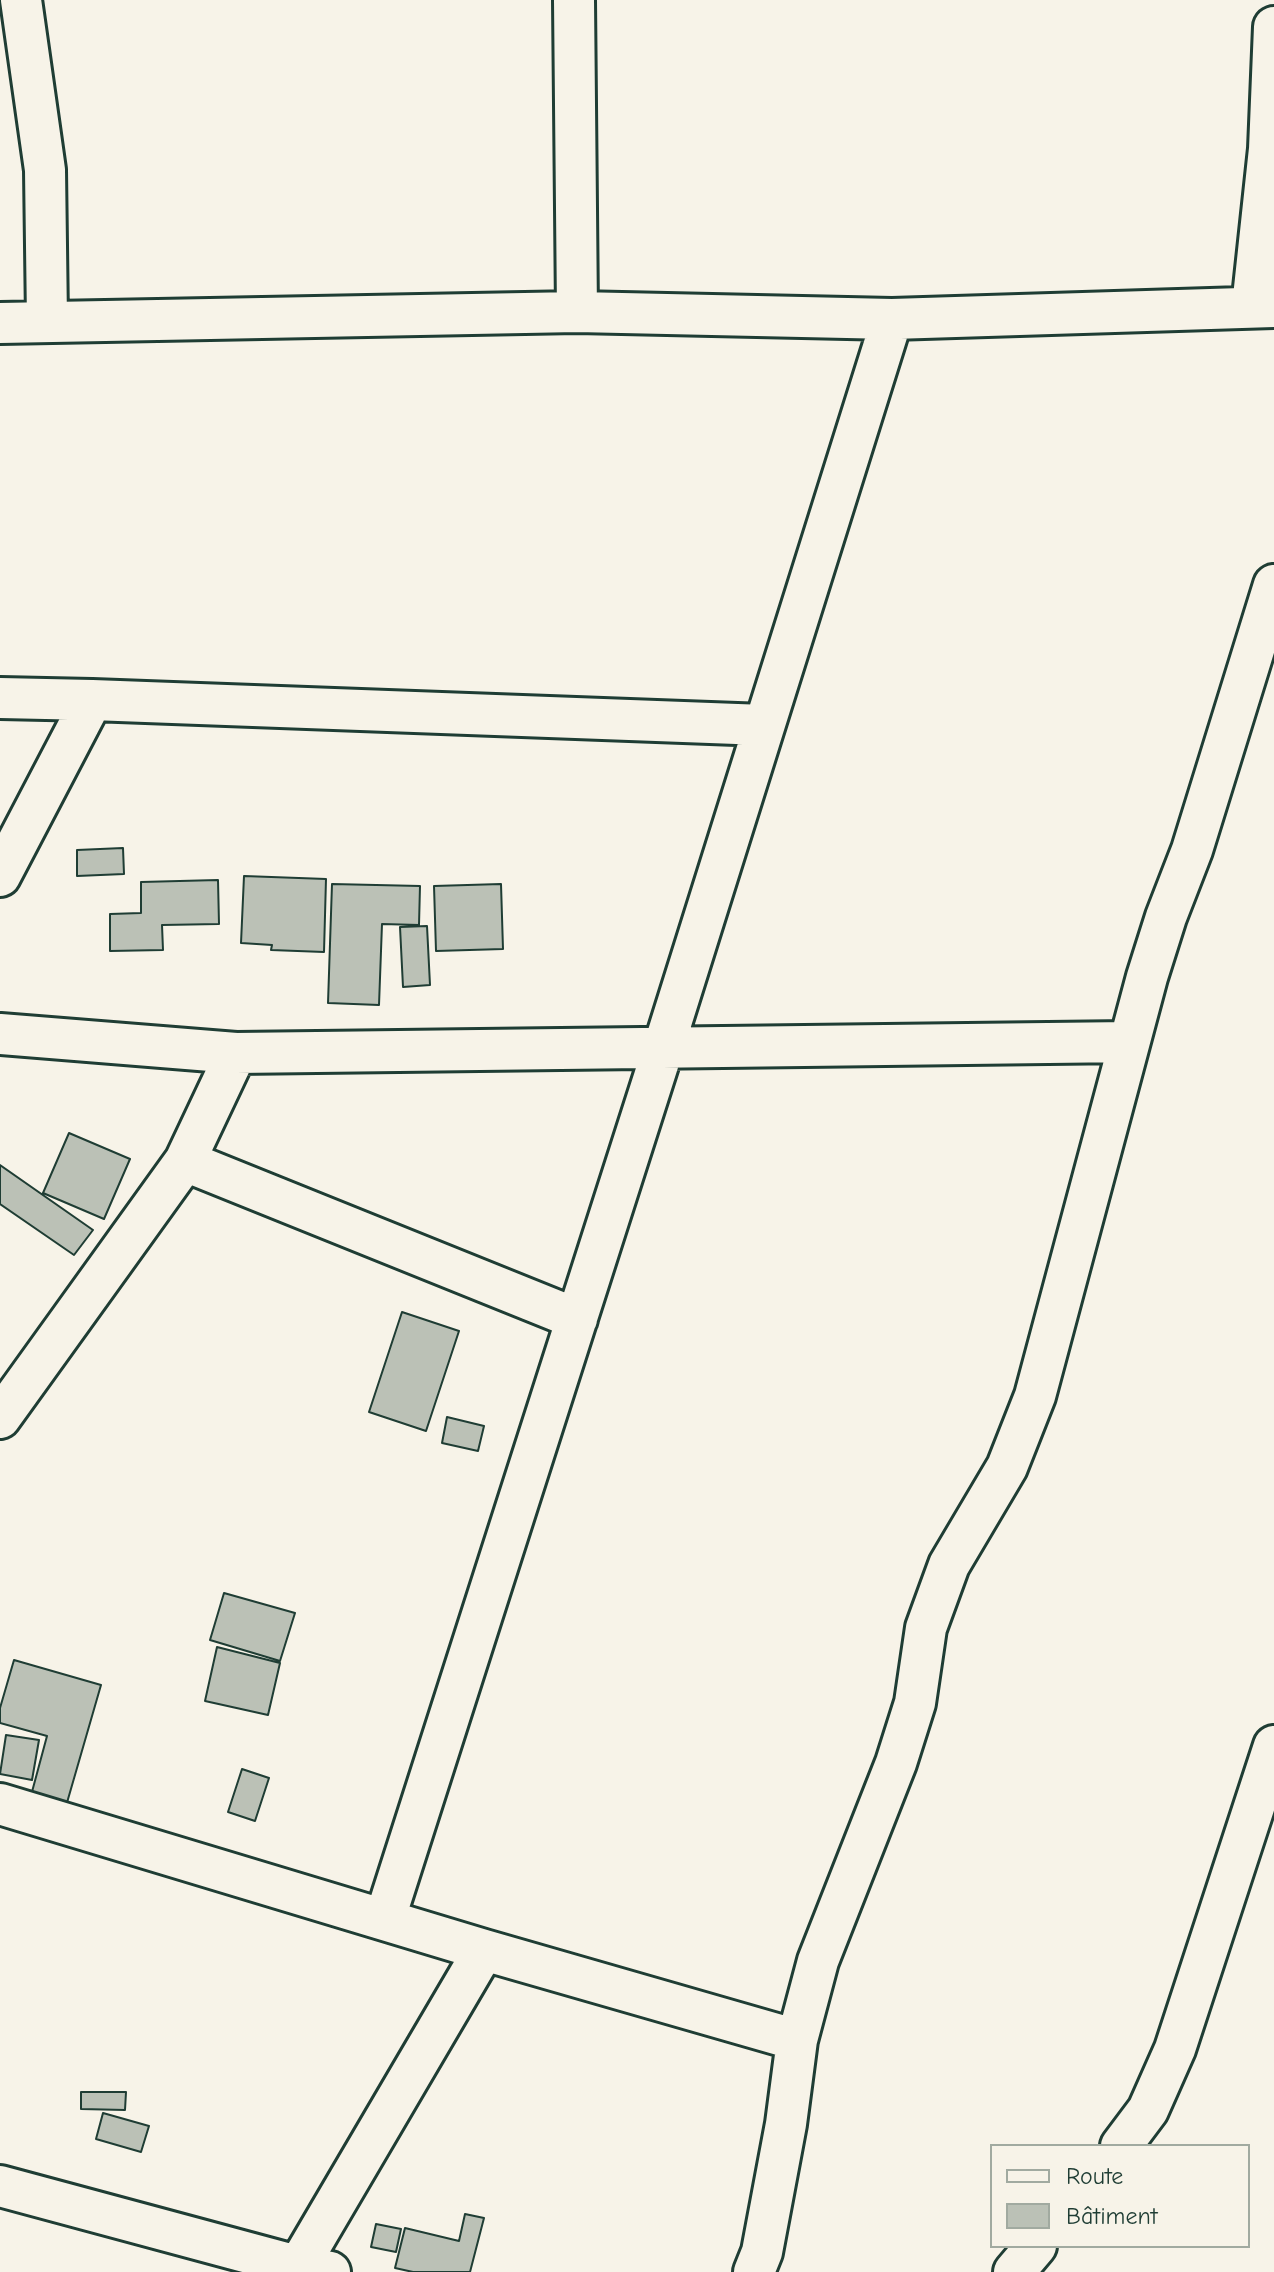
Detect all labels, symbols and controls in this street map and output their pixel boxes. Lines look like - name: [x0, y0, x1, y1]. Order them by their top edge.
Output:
- legend: [990, 2144, 1250, 2248]
- text: Route: [1066, 2162, 1123, 2190]
- text: Bâtiment: [1066, 2202, 1158, 2230]

